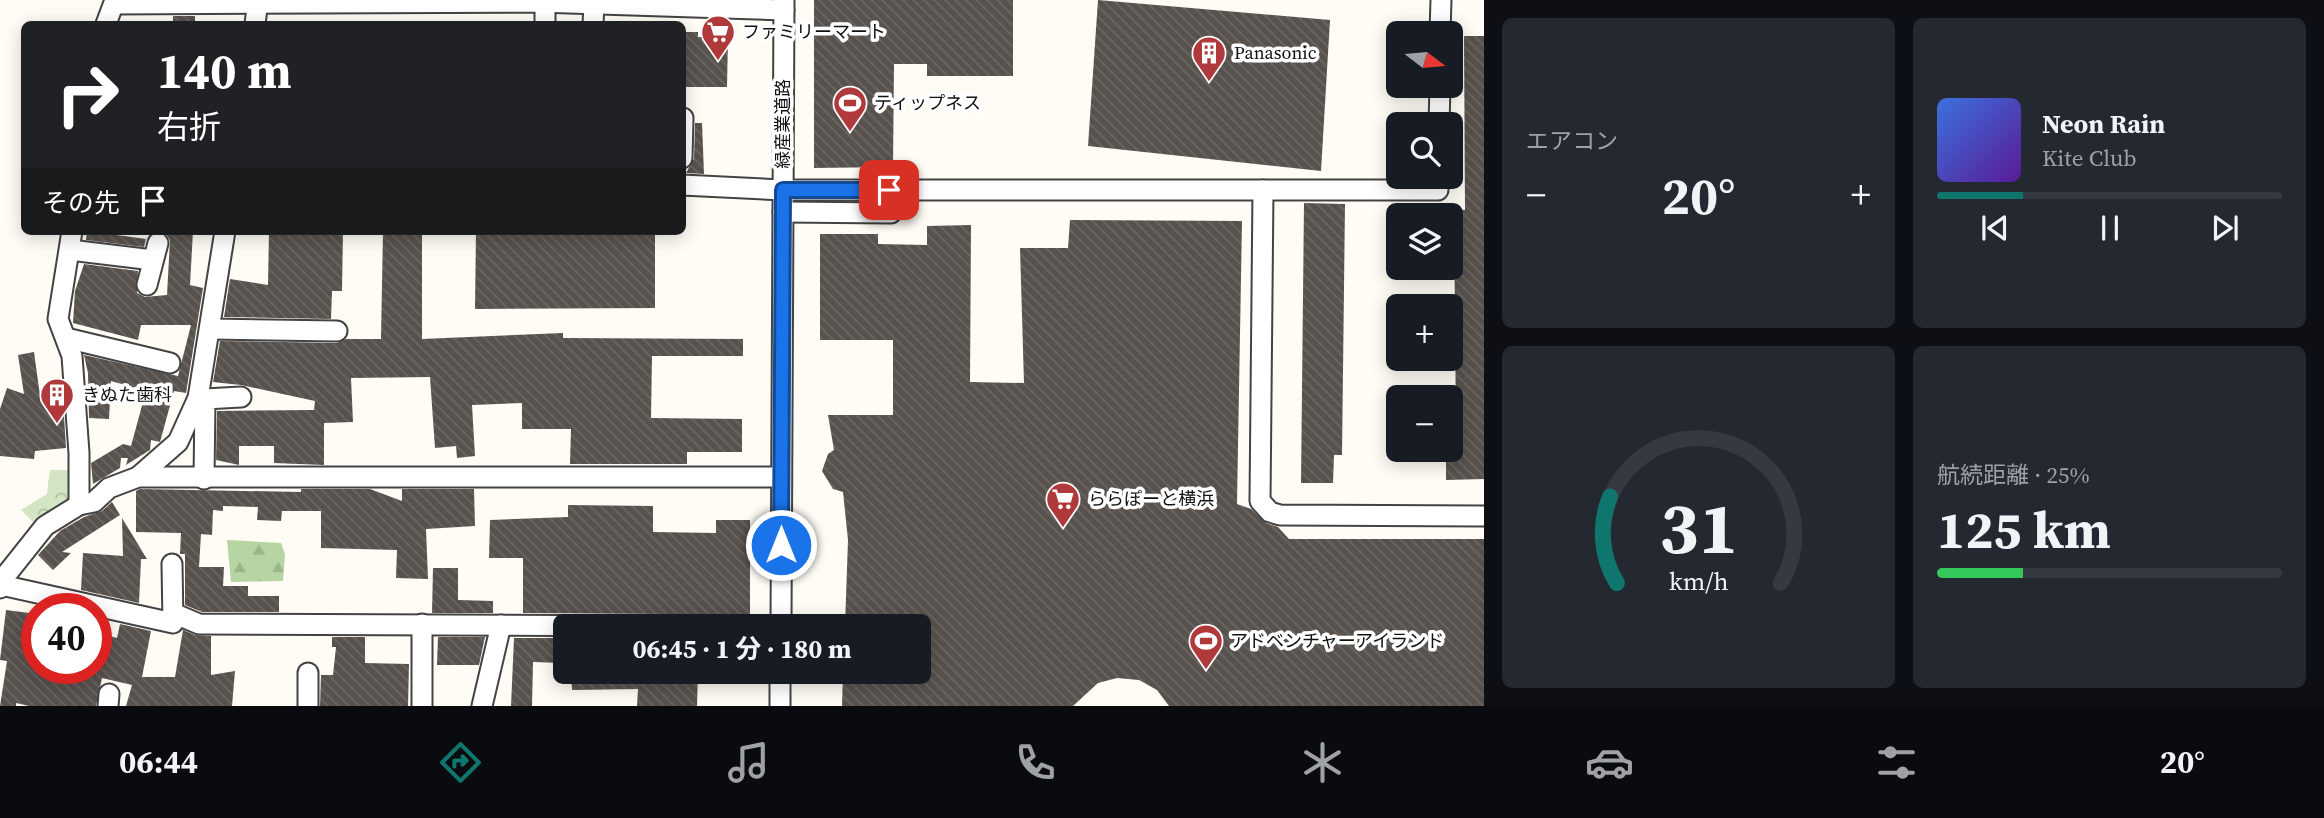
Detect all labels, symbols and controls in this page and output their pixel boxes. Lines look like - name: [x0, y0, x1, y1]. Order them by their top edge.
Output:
- supermarket icon: ファミリーマート: [699, 13, 737, 62]
- place label: ファミリーマート: [742, 19, 886, 44]
- north arrow: [1386, 21, 1463, 98]
- map controls: [1386, 21, 1463, 462]
- building icon: Panasonic: [1190, 34, 1228, 83]
- text: 140 m: [157, 37, 292, 104]
- place label: Panasonic: [1234, 40, 1317, 65]
- icon: right: [42, 49, 133, 140]
- street label: 緑産業道路: [770, 79, 795, 169]
- sports icon: ティップネス: [831, 84, 869, 133]
- place label: ティップネス: [874, 90, 981, 115]
- text: 右折: [157, 105, 221, 149]
- text: Neon Rain: [2042, 106, 2165, 142]
- button: search: [1386, 112, 1463, 189]
- text: エアコン: [1526, 125, 1618, 157]
- text: Kite Club: [2042, 142, 2137, 174]
- pin: [859, 160, 919, 220]
- text: 20°: [1662, 160, 1735, 231]
- text: −: [1526, 169, 1546, 221]
- text: +: [1851, 169, 1871, 221]
- icon: arrive: [870, 171, 908, 209]
- icon: arrive: [134, 182, 172, 220]
- text: その先: [42, 185, 120, 221]
- button: layers: [1386, 203, 1463, 280]
- icon: previous: [1976, 209, 2014, 247]
- icon: pause: [2091, 209, 2129, 247]
- icon: next: [2206, 209, 2244, 247]
- button: +: [1386, 294, 1463, 371]
- building icon: きぬた歯科: [38, 376, 76, 425]
- place label: きぬた歯科: [82, 382, 172, 407]
- button: −: [1386, 385, 1463, 462]
- text: 航続距離 · 25%: [1937, 459, 2090, 491]
- text: 31: [1659, 478, 1738, 577]
- supermarket icon: ららぽーと横浜: [1044, 480, 1082, 529]
- place label: ららぽーと横浜: [1088, 486, 1214, 511]
- text: 125 km: [1937, 494, 2111, 565]
- position arrow: [744, 508, 818, 582]
- text: km/h: [1669, 564, 1728, 598]
- speed limit sign: 40: [21, 593, 112, 684]
- sports icon: アドベンチャーアイランド: [1187, 622, 1225, 671]
- place label: アドベンチャーアイランド: [1230, 628, 1444, 653]
- text: 06:45 · 1 分 · 180 m: [632, 631, 852, 667]
- icon: directions: [436, 738, 485, 787]
- icon: music: [724, 738, 773, 787]
- icon: phone: [1011, 738, 1060, 787]
- icon: climate: [1298, 738, 1347, 787]
- icon: car: [1585, 738, 1634, 787]
- icon: filters: [1872, 738, 1921, 787]
- text: 06:44: [119, 740, 198, 784]
- text: 20°: [2160, 740, 2205, 784]

